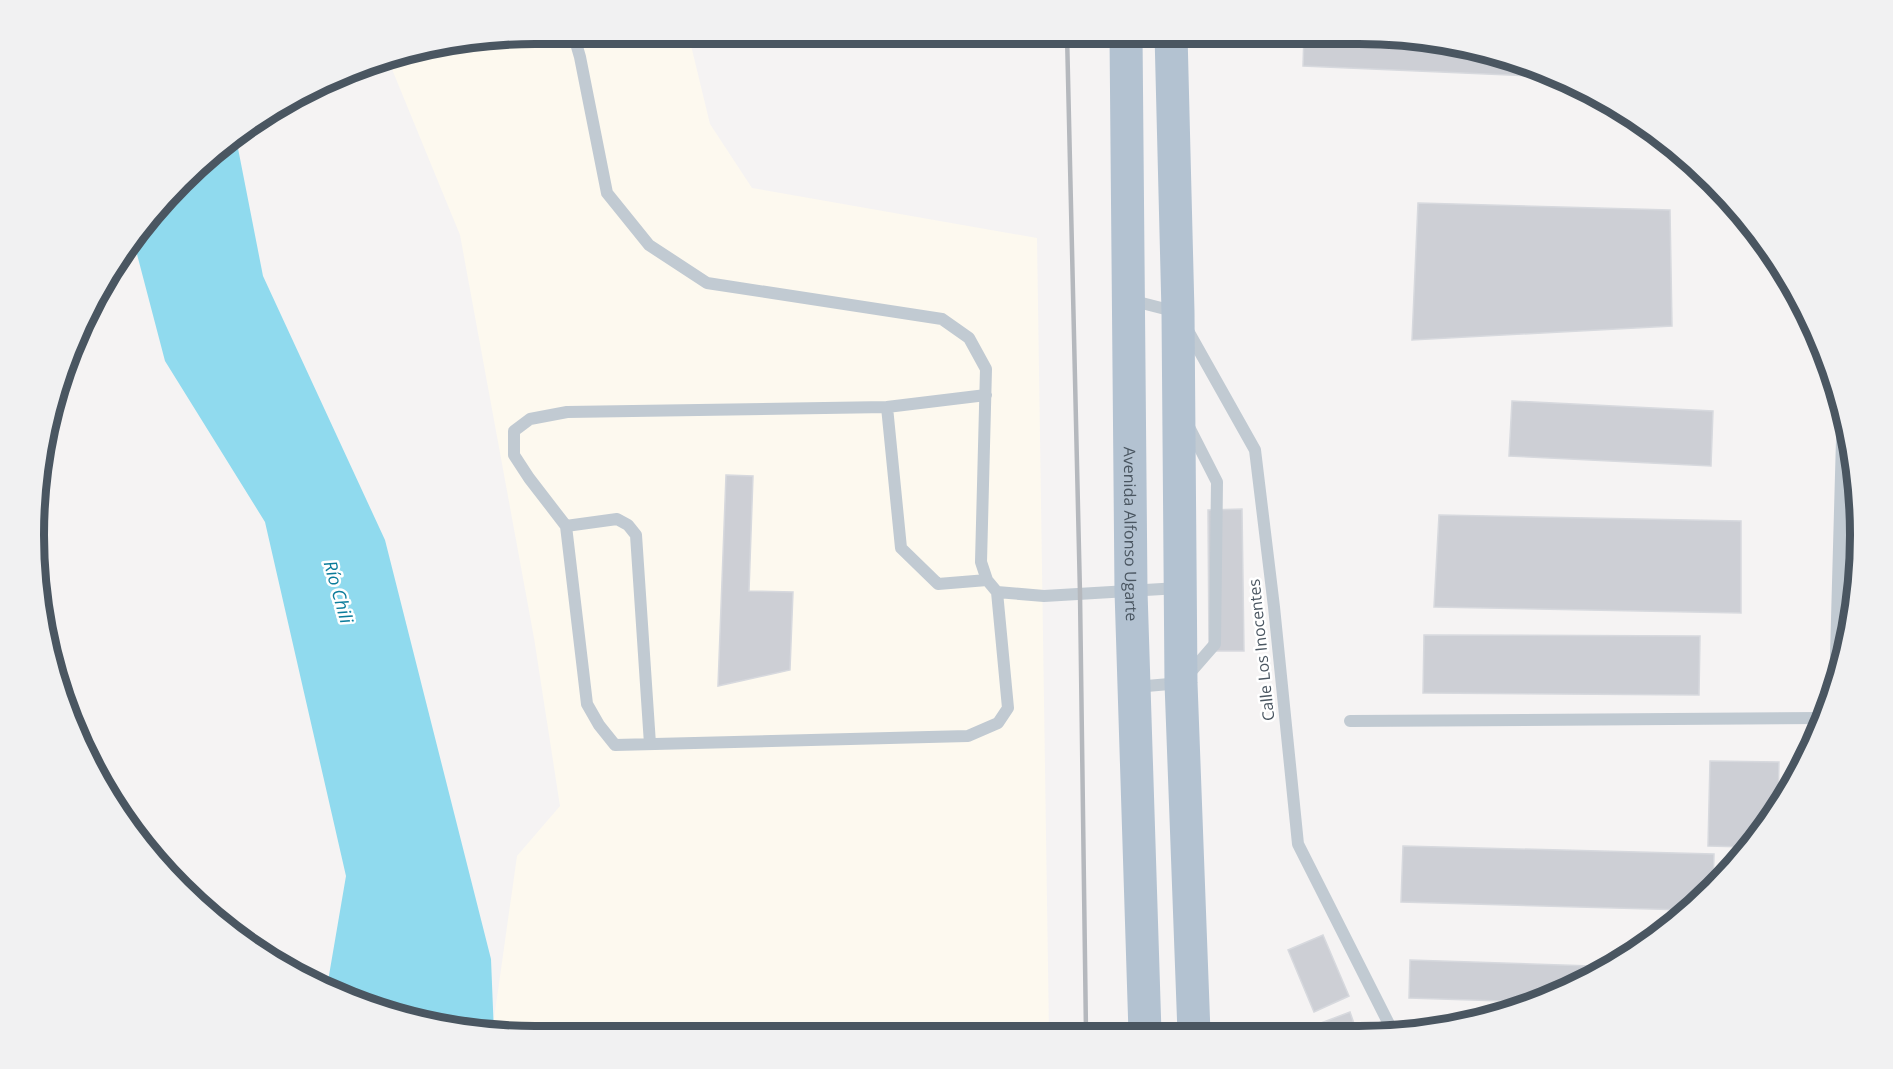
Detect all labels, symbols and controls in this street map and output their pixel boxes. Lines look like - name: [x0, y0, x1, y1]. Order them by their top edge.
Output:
- street label: Avenida Alfonso Ugarte: [1119, 447, 1143, 622]
- water label: Río Chili: [319, 558, 359, 626]
- street label: Calle Los Inocentes: [1243, 578, 1279, 722]

